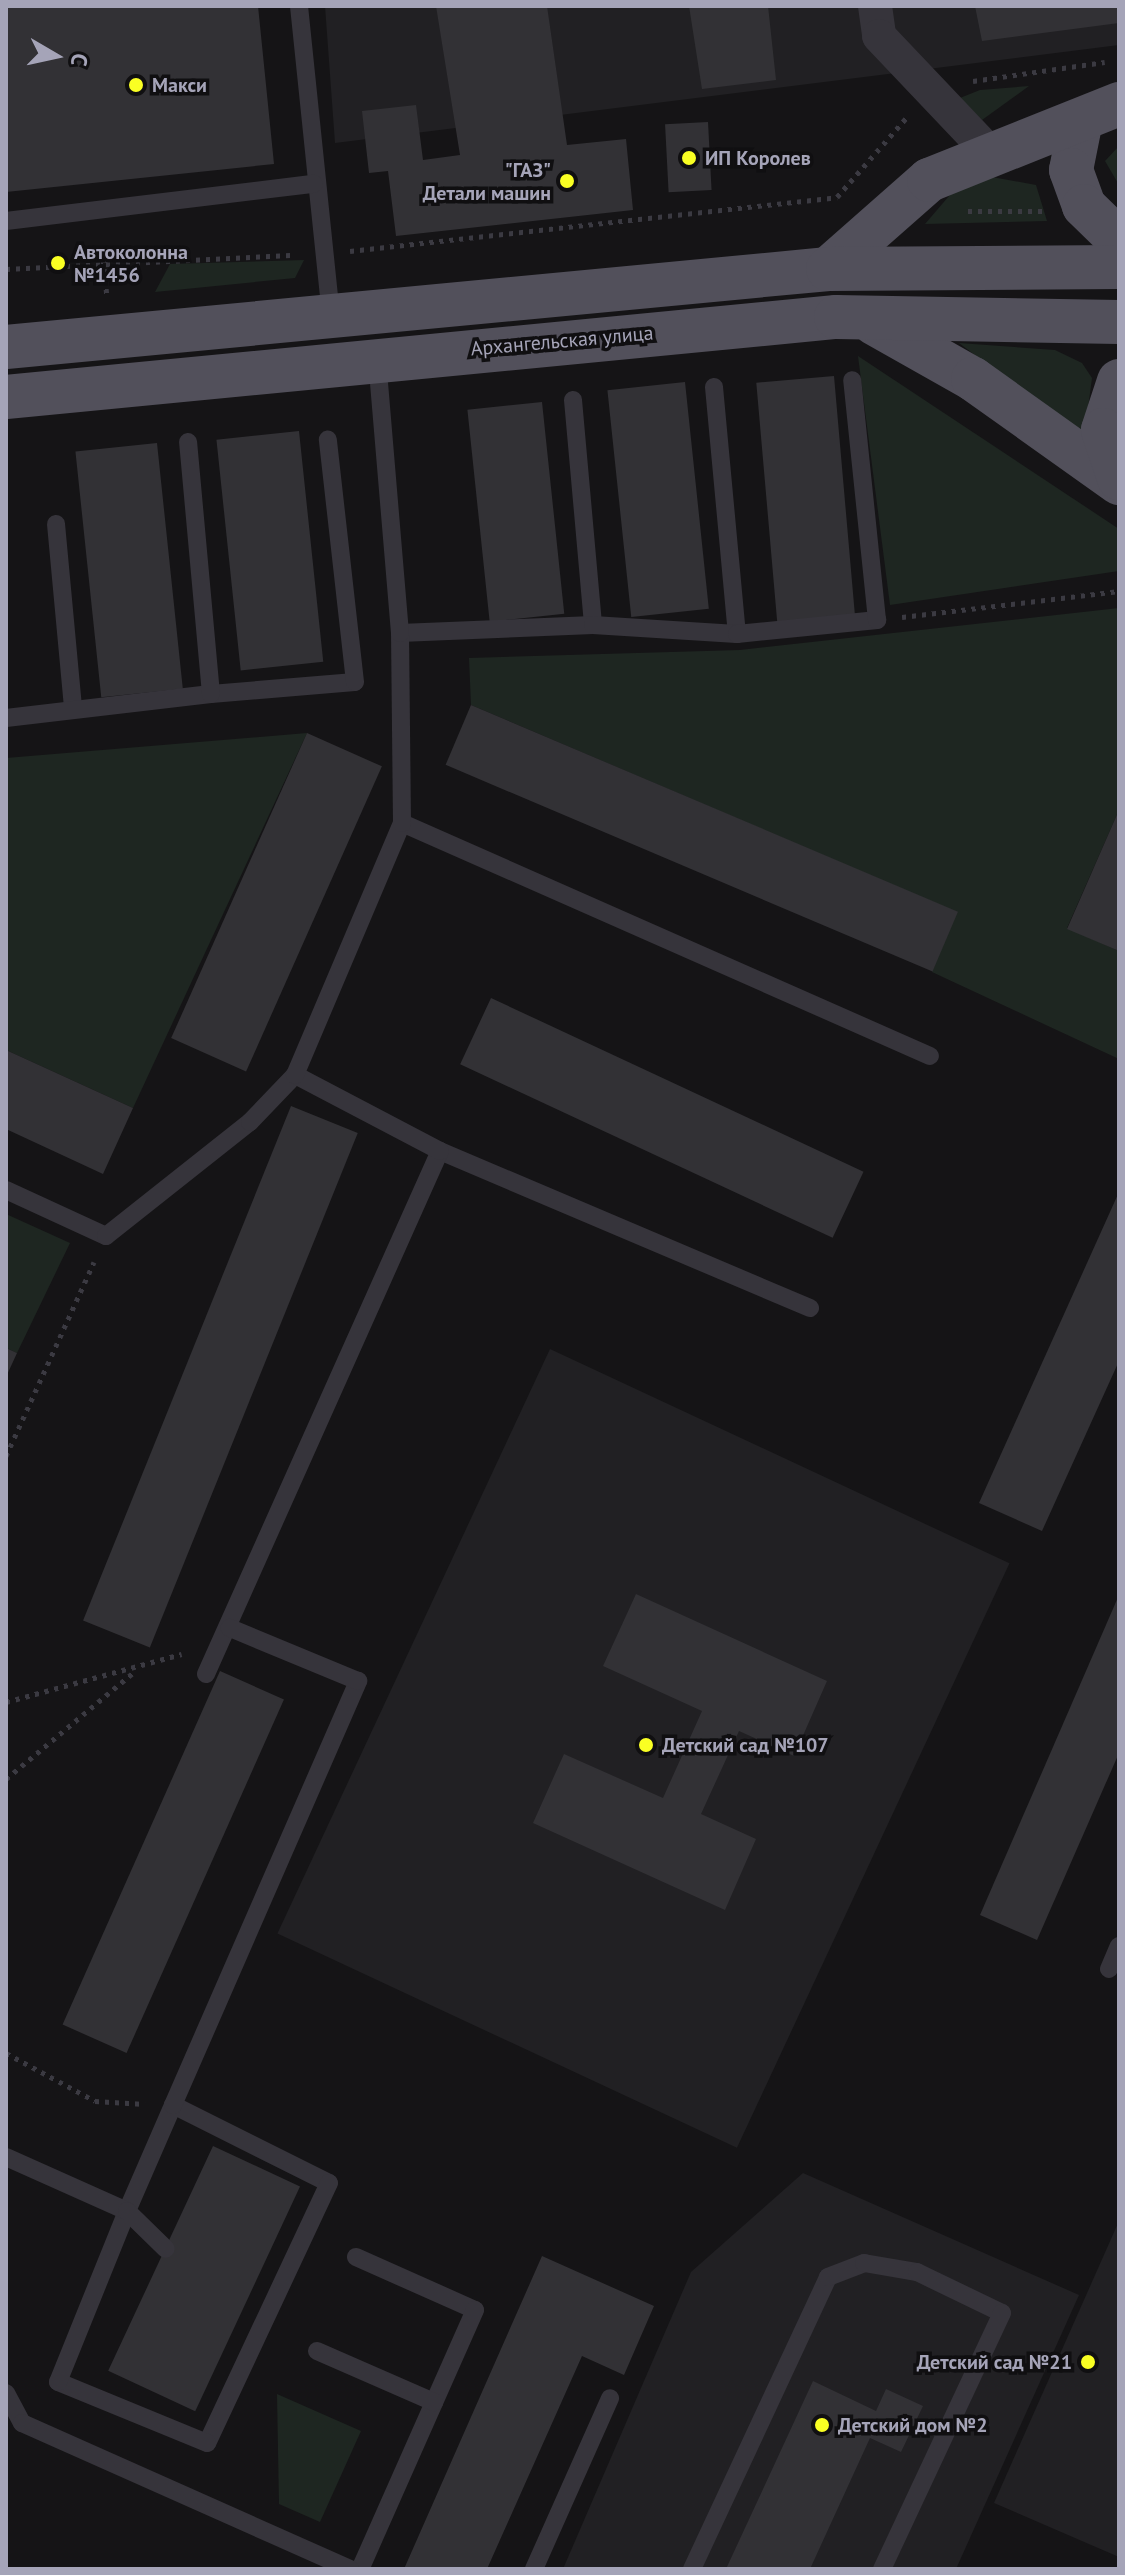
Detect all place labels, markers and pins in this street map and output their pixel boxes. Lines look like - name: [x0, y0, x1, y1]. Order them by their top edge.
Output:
- place label: Макси: [152, 73, 207, 97]
- marker: Макси: [127, 76, 145, 94]
- place label: ИП Королев: [705, 146, 811, 170]
- marker: ИП Королев: [680, 149, 698, 167]
- place label: "ГАЗ" Детали машин: [423, 158, 551, 205]
- marker: "ГАЗ" Детали машин: [558, 172, 576, 190]
- place label: Автоколонна №1456: [74, 240, 188, 287]
- marker: Автоколонна №1456: [49, 254, 67, 272]
- place label: Детский сад №107: [662, 1733, 829, 1757]
- marker: Детский сад №107: [637, 1736, 655, 1754]
- place label: Детский сад №21: [917, 2350, 1072, 2374]
- marker: Детский сад №21: [1079, 2353, 1097, 2371]
- place label: Детский дом №2: [838, 2413, 987, 2437]
- marker: Детский дом №2: [813, 2416, 831, 2434]

